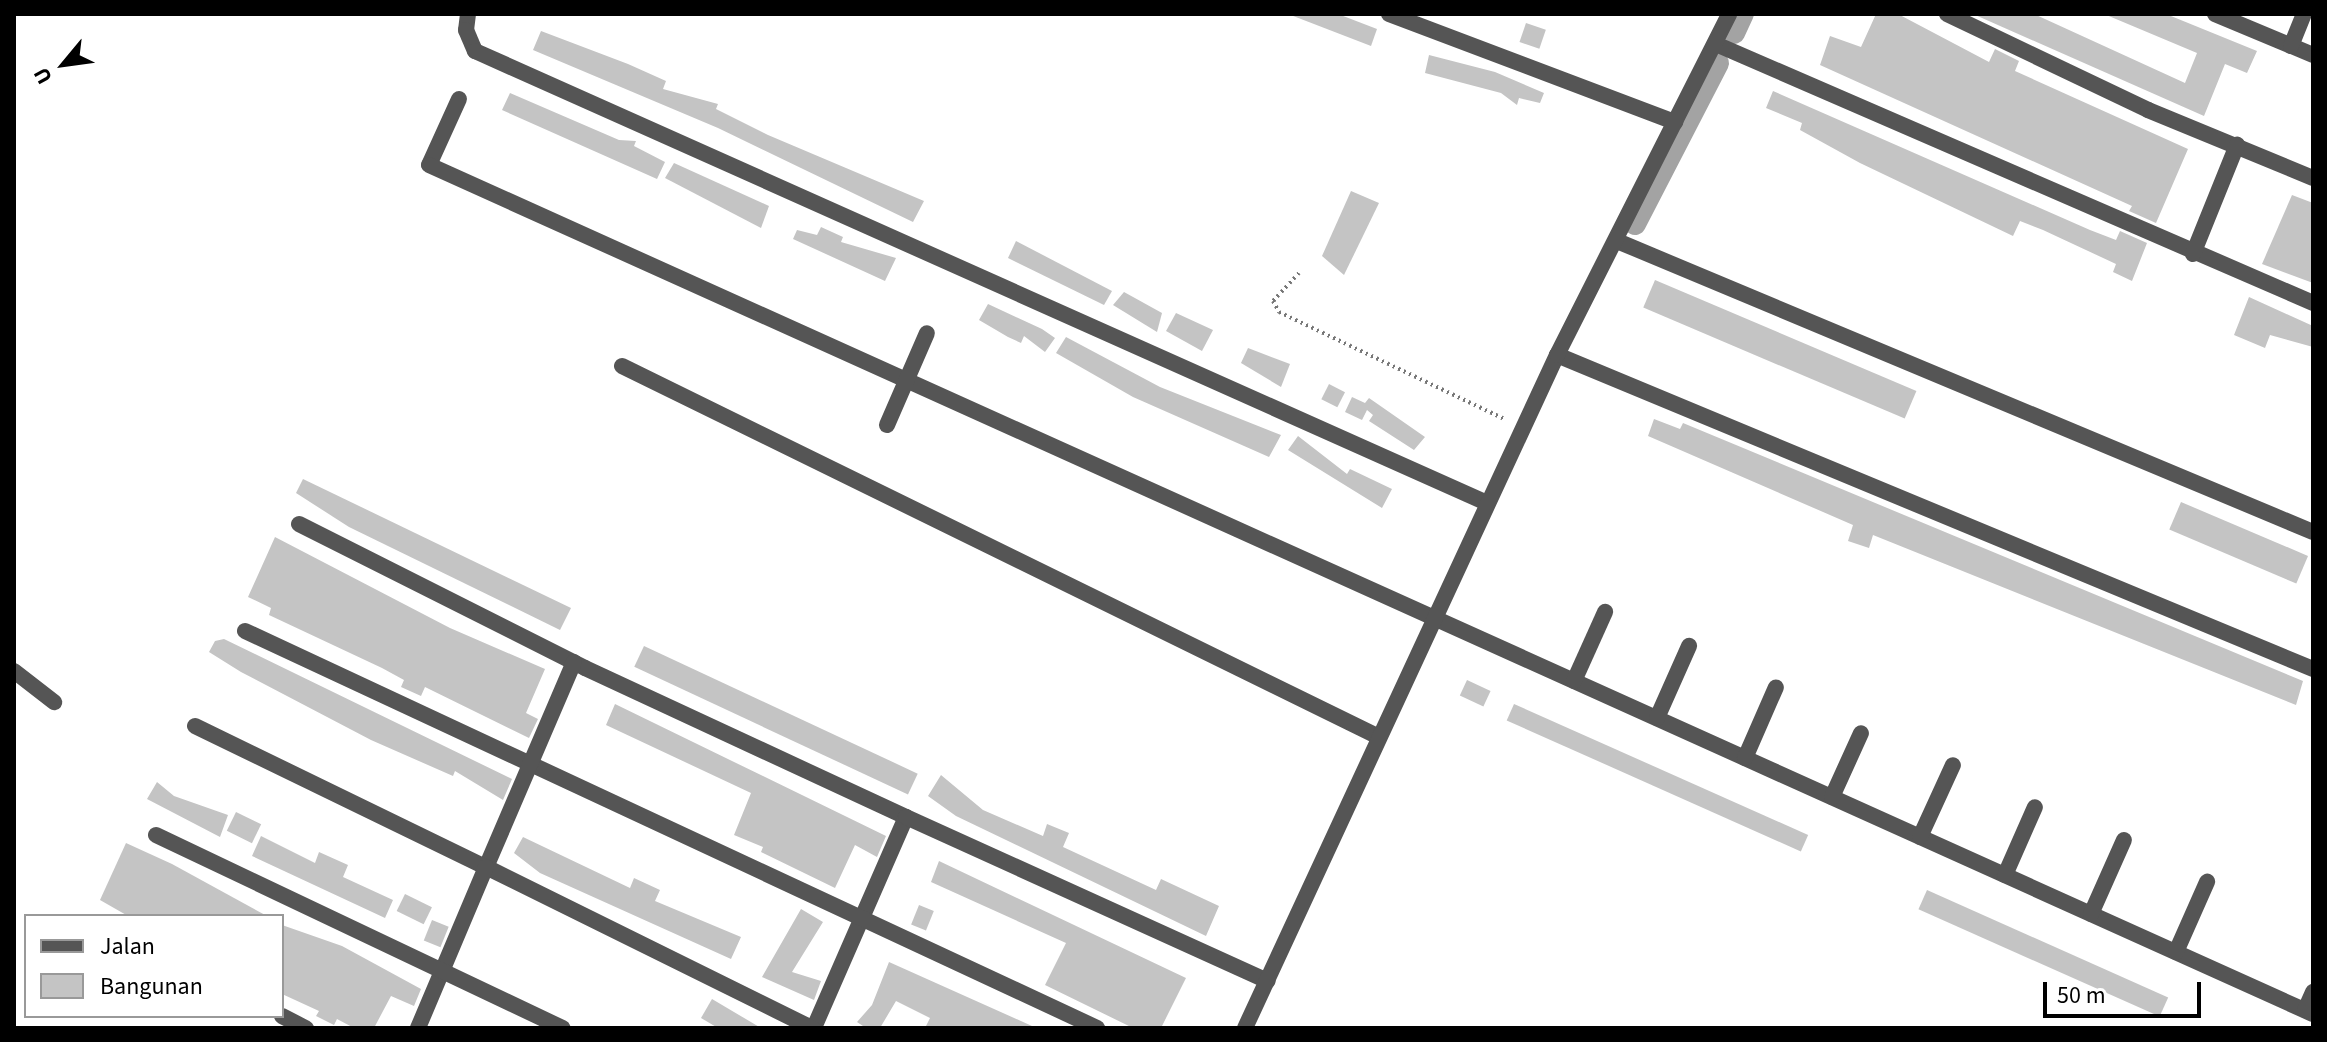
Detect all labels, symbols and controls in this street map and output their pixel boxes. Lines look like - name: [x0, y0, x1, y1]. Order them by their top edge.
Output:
- north arrow: [24, 24, 104, 104]
- text: U: [25, 61, 61, 90]
- legend: [24, 914, 284, 1018]
- text: Jalan: [100, 929, 155, 964]
- scale bar: [2047, 966, 2205, 1016]
- text: Bangunan: [100, 969, 203, 1004]
- text: 50 m: [2057, 978, 2106, 1013]

